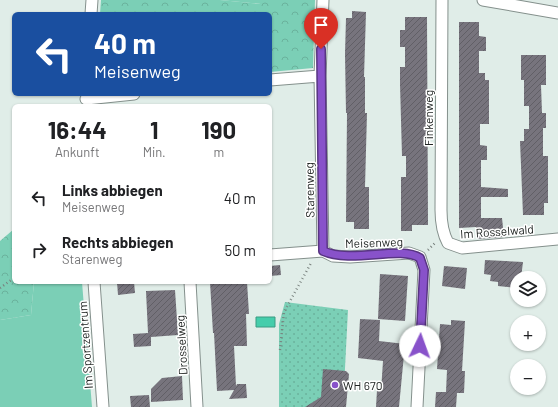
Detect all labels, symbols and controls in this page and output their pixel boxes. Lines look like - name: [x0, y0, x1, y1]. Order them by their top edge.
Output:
- pin: [304, 8, 338, 49]
- icon: arrive: [310, 14, 332, 36]
- text: 40 m: [94, 26, 156, 60]
- icon: left: [28, 28, 80, 80]
- text: Meisenweg: [94, 60, 181, 82]
- street label: Finkenweg: [421, 90, 435, 146]
- text: 16:44: [48, 115, 107, 144]
- text: 1: [150, 115, 158, 144]
- text: 190: [201, 115, 236, 144]
- text: Ankunft: [55, 144, 100, 160]
- text: Min.: [143, 144, 166, 160]
- text: m: [213, 144, 224, 160]
- street label: Starenweg: [302, 162, 316, 218]
- text: Links abbiegen: [62, 181, 163, 199]
- icon: left: [28, 187, 50, 209]
- text: 40 m: [224, 189, 256, 207]
- text: Meisenweg: [62, 199, 125, 215]
- street label: Im Rosselwald: [460, 221, 534, 241]
- text: Rechts abbiegen: [62, 233, 173, 251]
- street label: Meisenweg: [345, 234, 403, 250]
- icon: right: [28, 239, 50, 261]
- text: 50 m: [224, 241, 256, 259]
- text: Starenweg: [62, 251, 123, 267]
- map controls: [510, 271, 546, 395]
- button: layers: [510, 271, 546, 307]
- street label: Im Sportzentrum: [75, 301, 95, 389]
- street label: Drosselweg: [172, 315, 190, 375]
- button: +: [510, 315, 546, 351]
- position arrow: [399, 325, 441, 367]
- button: −: [510, 359, 546, 395]
- place label: WH 670: [343, 378, 382, 392]
- marker: WH 670: [330, 380, 340, 390]

